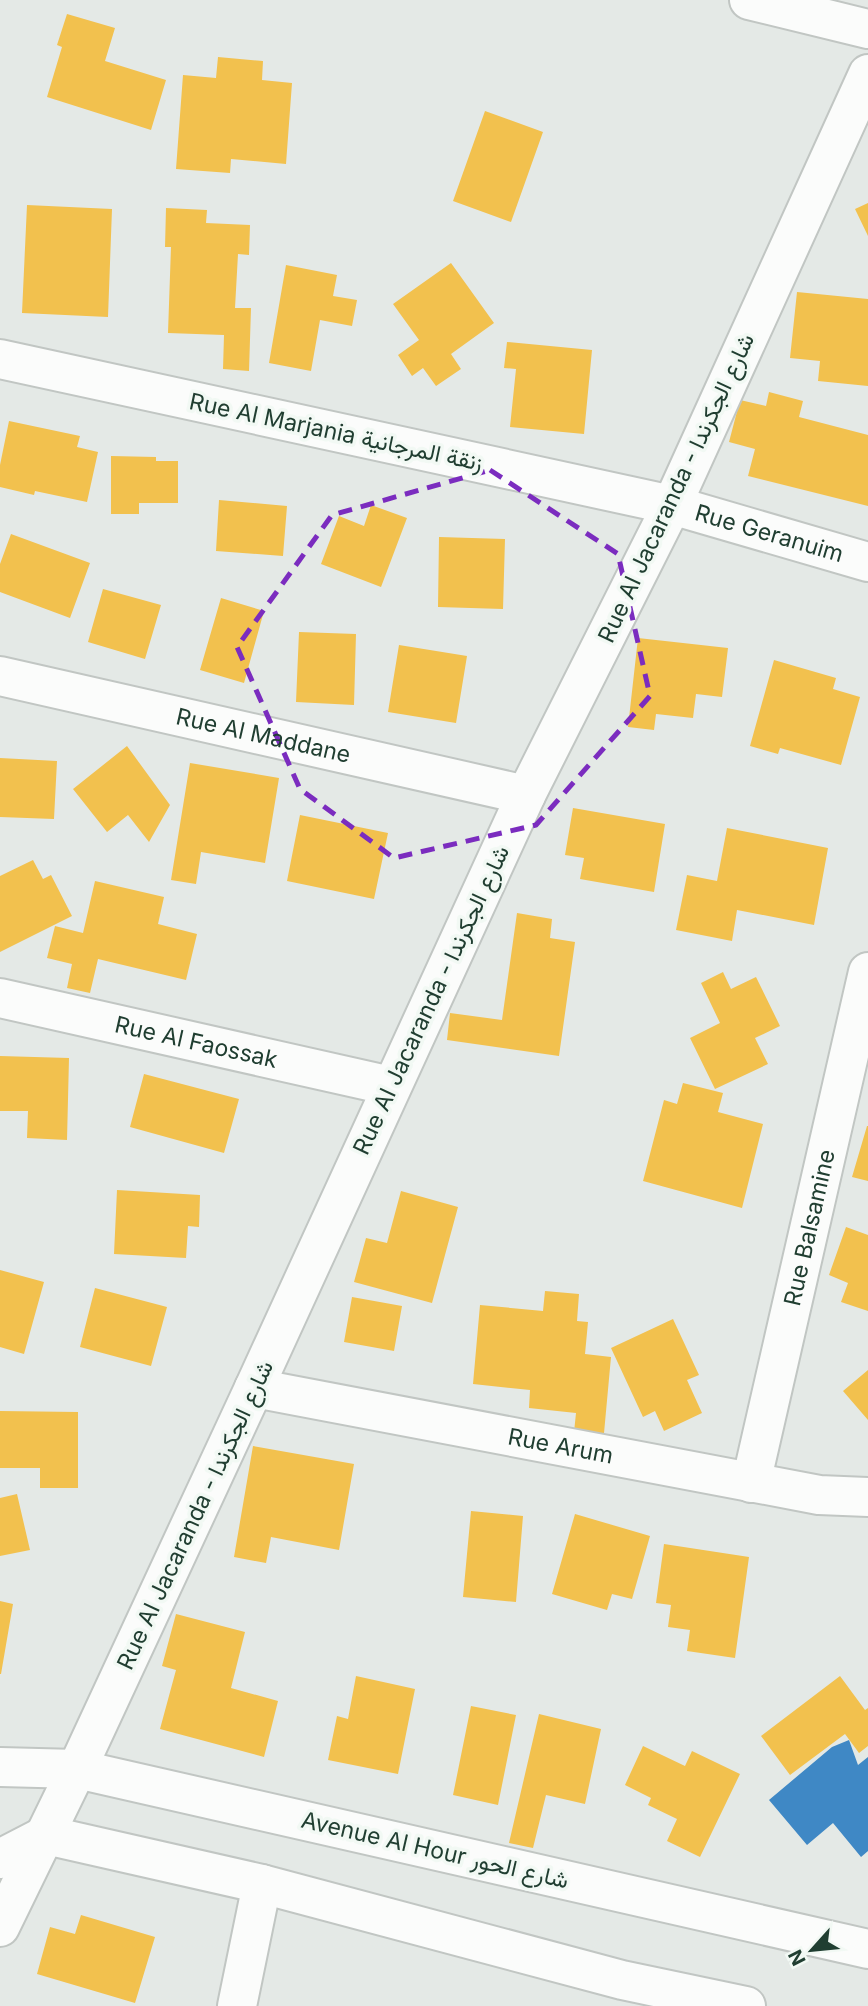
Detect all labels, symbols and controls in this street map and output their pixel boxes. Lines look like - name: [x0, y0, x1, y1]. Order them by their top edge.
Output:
- street label: Rue Al Jacaranda - شارع الجكرندا: [592, 329, 762, 648]
- street label: Rue Al Marjania زنقة المرجانية: [187, 387, 485, 478]
- street label: Rue Geranuim: [692, 498, 847, 568]
- street label: Rue Al Maddane: [173, 702, 353, 769]
- street label: Rue Al Jacaranda - شارع الجكرندا: [347, 841, 517, 1160]
- street label: Rue Al Faossak: [112, 1010, 280, 1074]
- street label: Rue Balsamine: [778, 1147, 841, 1309]
- street label: Rue Al Jacaranda - شارع الجكرندا: [111, 1356, 281, 1675]
- street label: Rue Arum: [506, 1422, 616, 1470]
- street label: Avenue Al Hour شارع الحور: [298, 1806, 571, 1896]
- north arrow: [777, 1915, 847, 1985]
- text: N: [784, 1946, 811, 1969]

